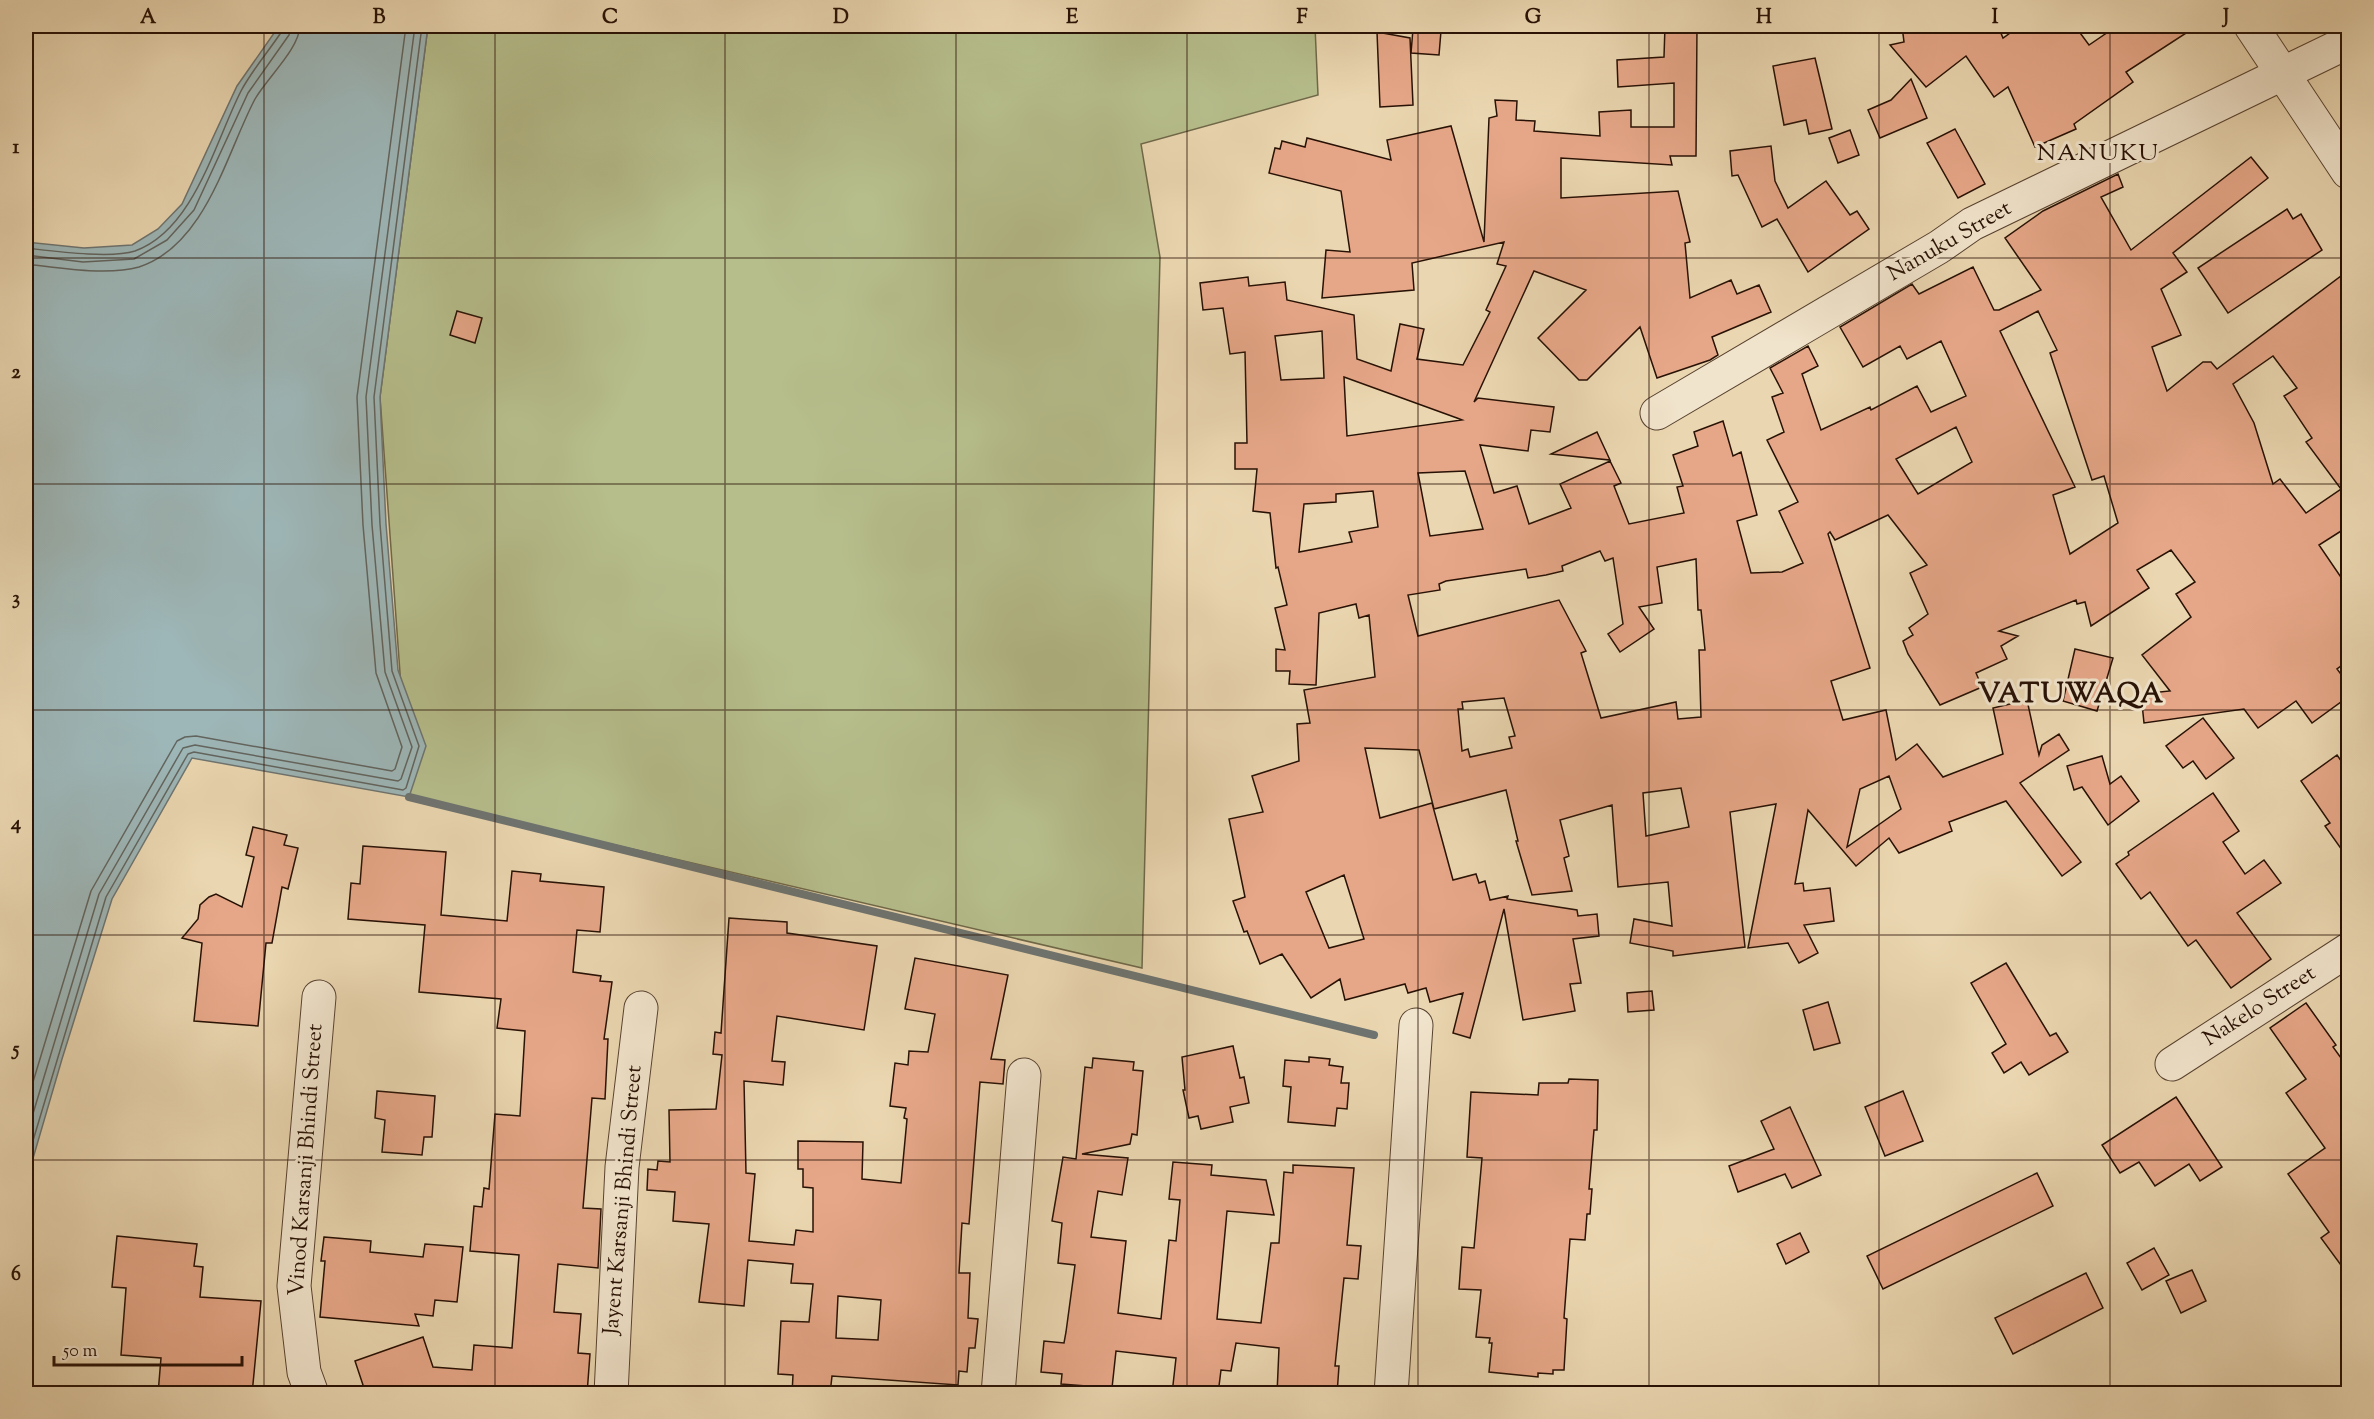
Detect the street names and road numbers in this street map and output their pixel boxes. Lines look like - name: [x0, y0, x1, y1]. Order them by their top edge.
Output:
- street label: Nanuku Street: [1882, 193, 2019, 291]
- street label: Nakelo Street: [2197, 958, 2323, 1055]
- street label: Vinod Karsanji Bhindi Street: [282, 1022, 333, 1297]
- street label: Jayent Karsanji Bhindi Street: [596, 1063, 652, 1337]

